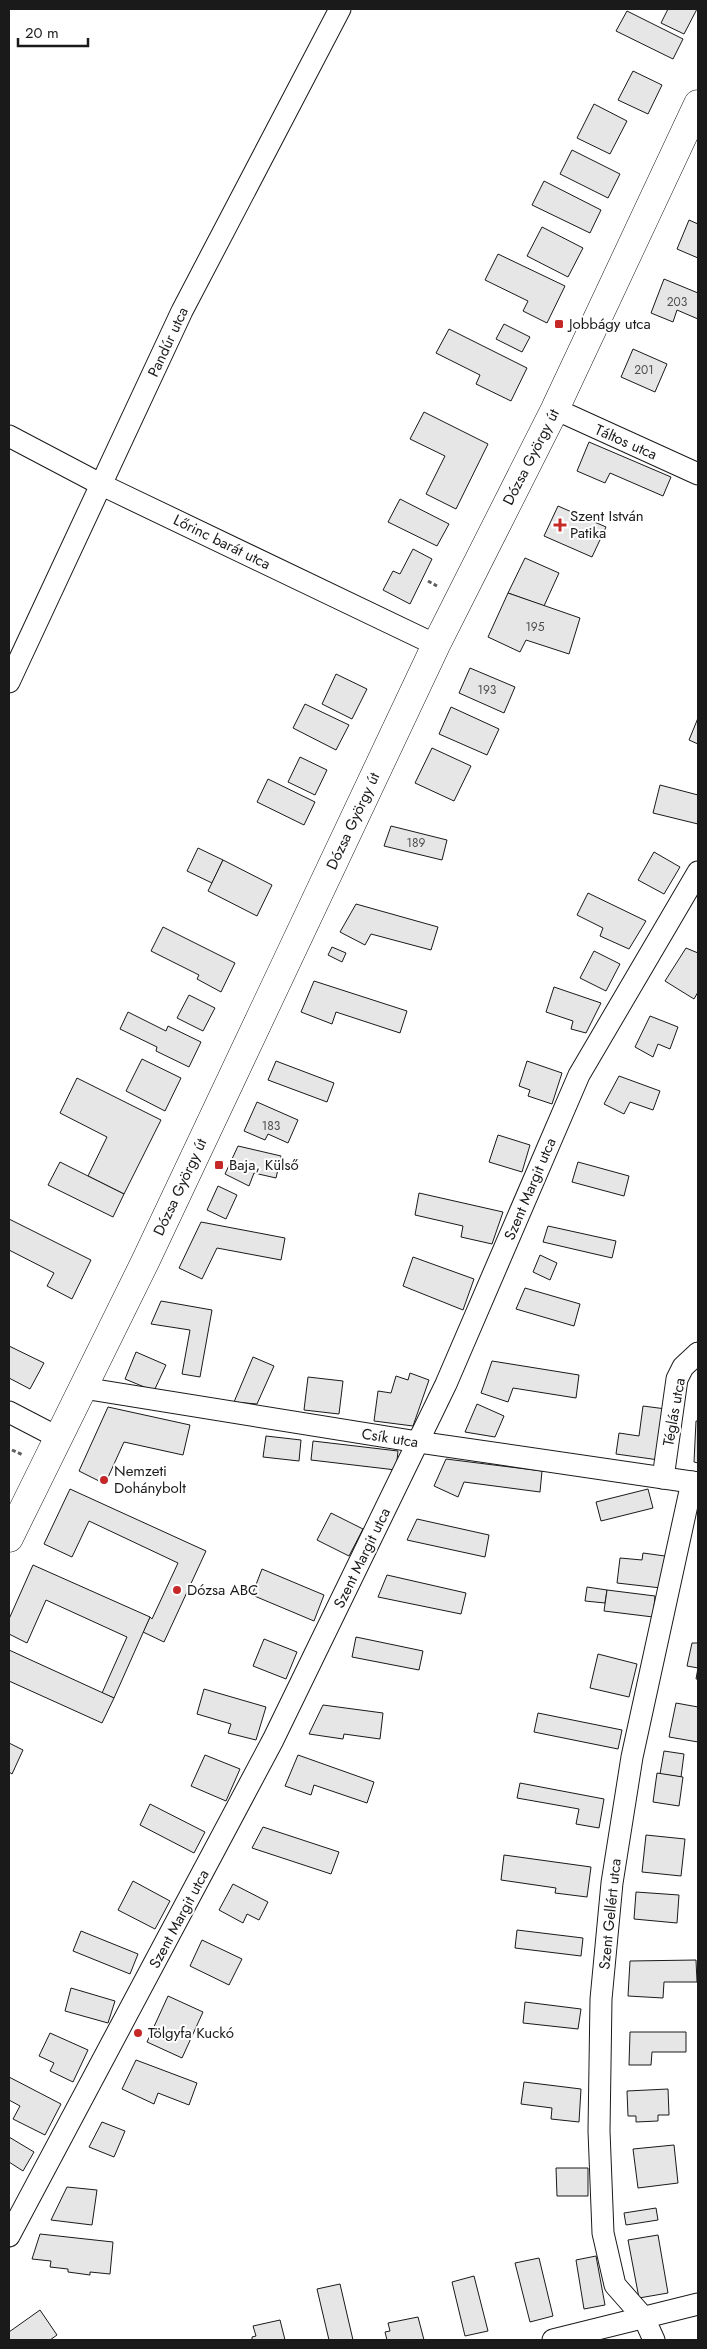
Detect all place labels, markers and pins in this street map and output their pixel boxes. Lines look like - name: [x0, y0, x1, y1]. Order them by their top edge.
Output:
- place label: Jobbágy utca: [567, 313, 651, 335]
- marker: Jobbágy utca: [553, 318, 565, 330]
- place label: Szent István Patika: [570, 505, 644, 544]
- marker: Szent István Patika: [554, 519, 566, 531]
- place label: Baja, Külső: [229, 1154, 299, 1176]
- marker: Baja, Külső: [213, 1159, 225, 1171]
- place label: Nemzeti Dohánybolt: [114, 1460, 186, 1499]
- marker: Nemzeti Dohánybolt: [98, 1474, 110, 1486]
- place label: Dózsa ABC: [187, 1579, 258, 1601]
- marker: Dózsa ABC: [171, 1584, 183, 1596]
- place label: Tölgyfa Kuckó: [148, 2022, 234, 2044]
- marker: Tölgyfa Kuckó: [132, 2027, 144, 2039]

